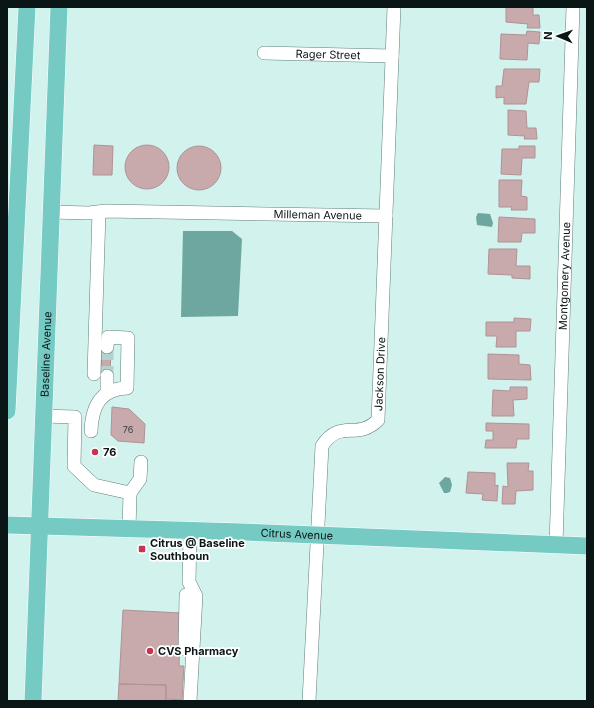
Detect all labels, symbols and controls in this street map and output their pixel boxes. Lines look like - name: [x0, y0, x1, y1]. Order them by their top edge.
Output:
- north arrow: [538, 16, 578, 56]
- text: N: [541, 31, 555, 40]
- street label: Rager Street: [295, 47, 361, 62]
- street label: Milleman Avenue: [273, 207, 362, 223]
- street label: Montgomery Avenue: [556, 222, 573, 330]
- street label: Baseline Avenue: [38, 311, 54, 397]
- street label: Jackson Drive: [371, 337, 388, 411]
- house number: 76: [123, 424, 134, 435]
- place label: 76: [103, 445, 116, 459]
- marker: 76: [90, 447, 100, 457]
- street label: Citrus Avenue: [260, 526, 333, 543]
- place label: Citrus @ Baseline Southboun: [150, 536, 245, 563]
- marker: Citrus @ Baseline Southboun: [137, 544, 147, 554]
- place label: CVS Pharmacy: [158, 644, 239, 658]
- marker: CVS Pharmacy: [145, 646, 155, 656]

